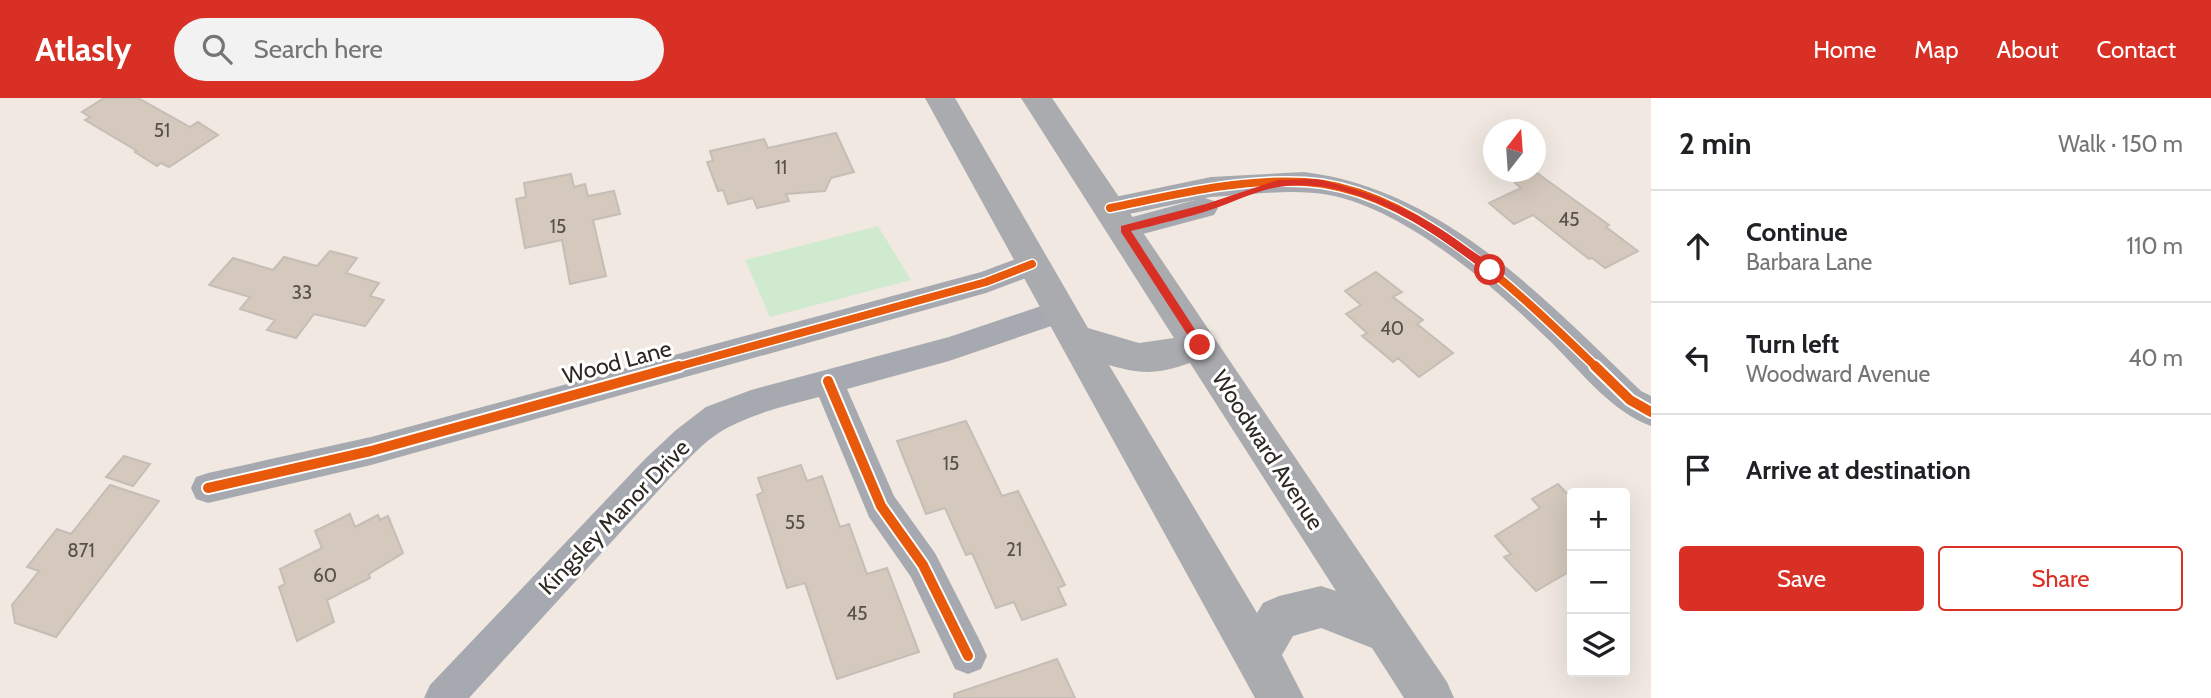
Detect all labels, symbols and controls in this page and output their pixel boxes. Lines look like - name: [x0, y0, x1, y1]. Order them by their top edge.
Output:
- search box: [174, 18, 664, 81]
- text: Atlasly: [35, 29, 132, 69]
- icon: search: [198, 30, 236, 68]
- text: Search here: [254, 33, 383, 65]
- text: Home: [1813, 35, 1876, 64]
- text: Map: [1914, 35, 1959, 64]
- text: About: [1997, 35, 2059, 64]
- text: Contact: [2097, 35, 2176, 64]
- house number: 51: [154, 119, 170, 142]
- north arrow: [1483, 119, 1546, 182]
- text: 2 min: [1679, 125, 1751, 162]
- text: Walk · 150 m: [2058, 130, 2183, 158]
- house number: 11: [775, 156, 787, 179]
- house number: 45: [1558, 208, 1580, 231]
- house number: 15: [550, 215, 566, 238]
- text: Continue: [1746, 216, 1848, 248]
- icon: ahead: [1679, 227, 1717, 265]
- text: 110 m: [2127, 232, 2183, 260]
- text: Barbara Lane: [1746, 248, 1872, 276]
- route start: [1474, 254, 1505, 285]
- house number: 33: [292, 281, 312, 304]
- house number: 40: [1380, 317, 1404, 340]
- text: Turn left: [1746, 328, 1839, 360]
- route end: [1184, 329, 1215, 360]
- street label: Wood Lane: [560, 334, 675, 390]
- icon: left: [1679, 339, 1717, 377]
- text: 40 m: [2128, 344, 2183, 372]
- text: Woodward Avenue: [1746, 360, 1930, 388]
- street label: Woodward Avenue: [1206, 365, 1330, 535]
- street label: Kingsley Manor Drive: [533, 433, 695, 601]
- icon: arrive: [1679, 451, 1717, 489]
- house number: 15: [943, 452, 959, 475]
- text: Arrive at destination: [1746, 454, 1971, 486]
- map controls: [1567, 488, 1630, 677]
- button: +: [1567, 488, 1630, 551]
- house number: 55: [785, 511, 805, 534]
- house number: 21: [1006, 538, 1022, 561]
- house number: 871: [67, 539, 95, 562]
- button: Save: [1679, 546, 1924, 611]
- button: Share: [1938, 546, 2183, 611]
- button: −: [1567, 551, 1630, 614]
- house number: 60: [313, 564, 337, 587]
- house number: 45: [846, 602, 868, 625]
- button: layers: [1567, 614, 1630, 677]

